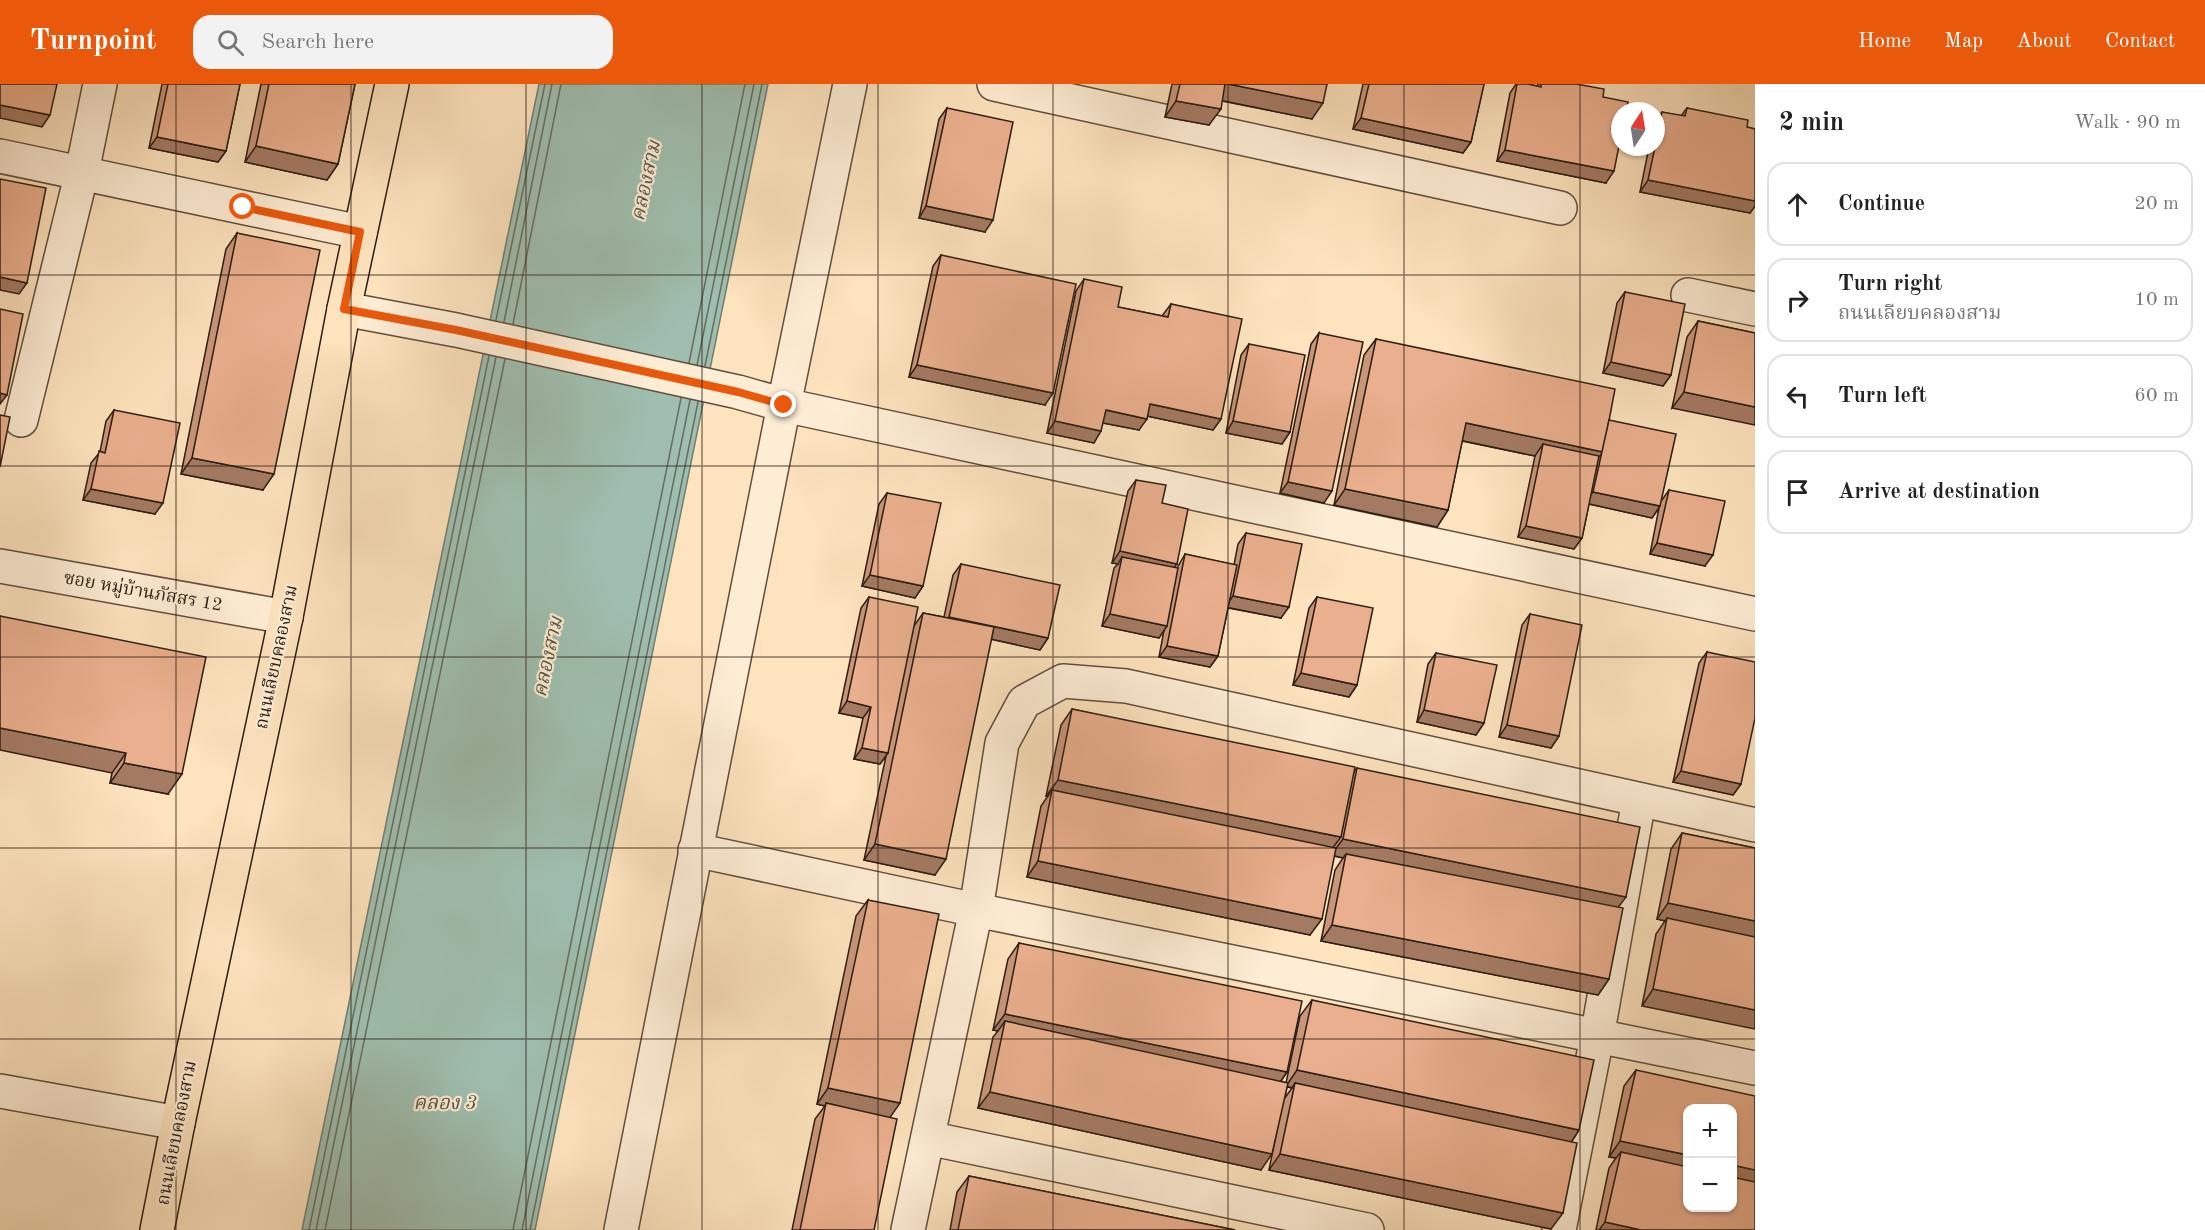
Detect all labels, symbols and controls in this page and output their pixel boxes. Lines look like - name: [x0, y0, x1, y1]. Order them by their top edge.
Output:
- search box: [193, 15, 613, 69]
- icon: search: [214, 26, 247, 59]
- text: Turnpoint: [30, 28, 157, 56]
- text: Search here: [262, 31, 374, 53]
- text: Home: [1858, 31, 1911, 52]
- text: Map: [1944, 31, 1983, 52]
- text: About: [2016, 31, 2072, 52]
- text: Contact: [2105, 31, 2175, 52]
- north arrow: [1611, 102, 1665, 156]
- text: 2 min: [1779, 110, 1844, 136]
- text: Walk · 90 m: [2074, 113, 2181, 133]
- water label: คลองสาม: [629, 138, 665, 223]
- icon: ahead: [1781, 188, 1814, 221]
- route start: [229, 193, 255, 219]
- text: Continue: [1838, 193, 1925, 215]
- text: 20 m: [2134, 194, 2179, 214]
- text: Turn right: [1838, 273, 1942, 295]
- icon: right: [1781, 284, 1814, 317]
- text: 10 m: [2134, 290, 2179, 310]
- text: ถนนเลียบคลองสาม: [1838, 304, 2001, 324]
- icon: left: [1781, 380, 1814, 413]
- text: Turn left: [1838, 385, 1927, 407]
- text: 60 m: [2134, 386, 2179, 406]
- route end: [770, 391, 796, 417]
- icon: arrive: [1781, 476, 1814, 509]
- text: Arrive at destination: [1838, 481, 2040, 503]
- street label: ซอย หมู่บ้านภัสสร 12: [62, 567, 224, 616]
- street label: ถนนเลียบคลองสาม: [252, 583, 301, 731]
- water label: คลองสาม: [531, 614, 567, 699]
- street label: ถนนเลียบคลองสาม: [153, 1059, 200, 1207]
- water label: คลอง 3: [413, 1094, 477, 1114]
- map controls: [1683, 1104, 1737, 1212]
- button: +: [1683, 1104, 1737, 1158]
- button: −: [1683, 1158, 1737, 1212]

